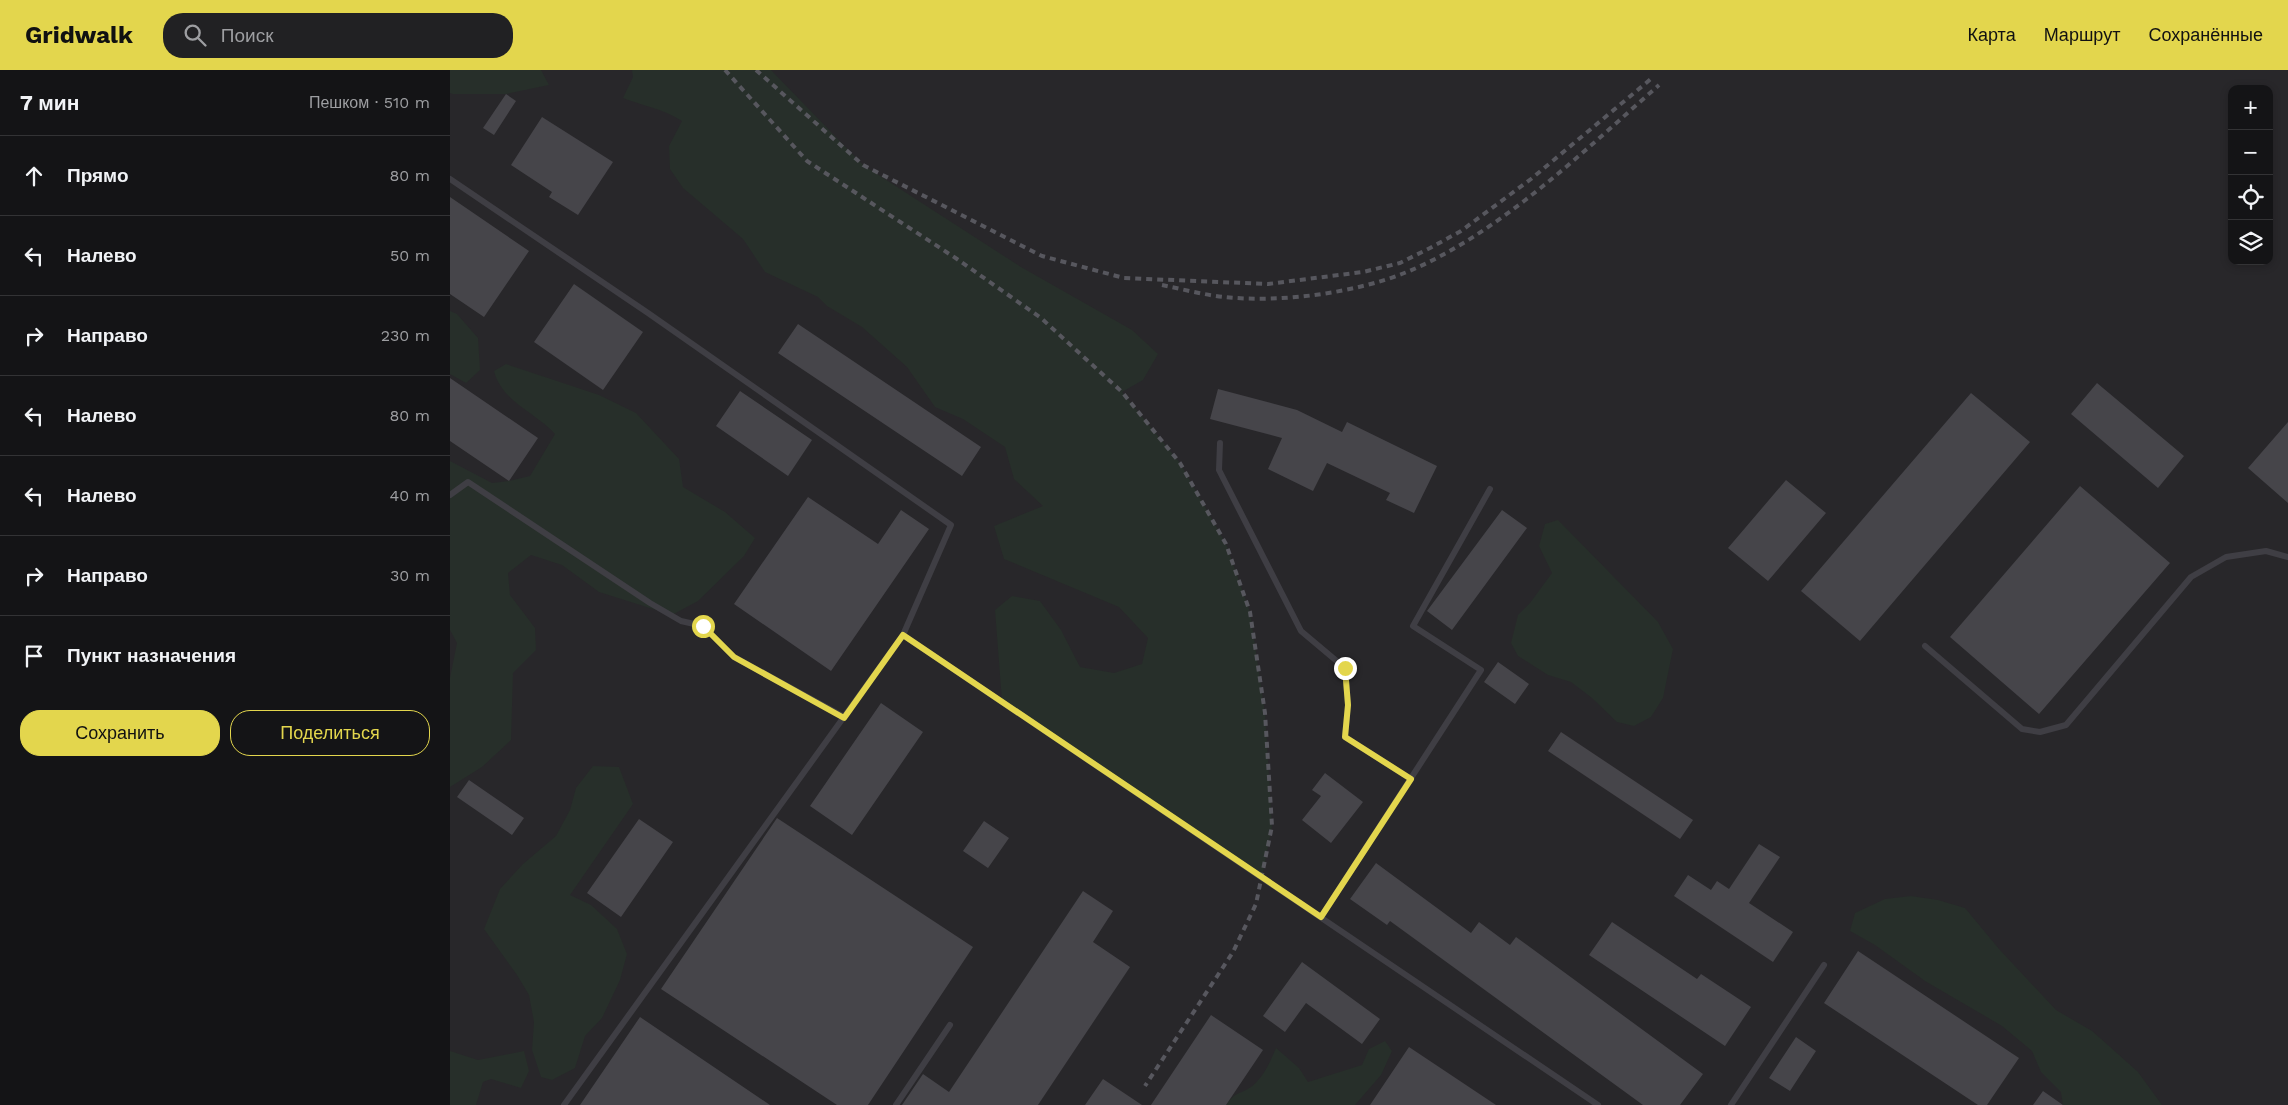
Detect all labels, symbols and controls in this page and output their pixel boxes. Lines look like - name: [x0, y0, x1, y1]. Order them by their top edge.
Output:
- search box: [163, 13, 513, 58]
- text: Gridwalk: [25, 21, 133, 49]
- icon: search: [181, 21, 209, 49]
- text: Поиск: [221, 24, 273, 47]
- text: Карта: [1968, 24, 2016, 45]
- text: Маршрут: [2044, 24, 2120, 45]
- text: Сохранённые: [2148, 24, 2263, 45]
- map controls: [2228, 85, 2273, 265]
- button: +: [2228, 85, 2273, 130]
- text: 7 мин: [20, 90, 79, 115]
- text: Пешком · 510 m: [309, 93, 430, 112]
- button: −: [2228, 130, 2273, 175]
- icon: ahead: [20, 162, 48, 190]
- text: Прямо: [67, 164, 129, 187]
- text: 80 m: [389, 166, 430, 185]
- button: locate: [2228, 175, 2273, 220]
- button: layers: [2228, 220, 2273, 265]
- icon: left: [20, 242, 48, 270]
- text: Налево: [67, 244, 137, 267]
- text: 50 m: [390, 246, 430, 265]
- icon: right: [20, 322, 48, 350]
- text: Направо: [67, 324, 148, 347]
- text: 230 m: [381, 326, 430, 345]
- icon: left: [20, 402, 48, 430]
- text: Налево: [67, 404, 137, 427]
- text: 80 m: [389, 406, 430, 425]
- icon: left: [20, 482, 48, 510]
- text: Налево: [67, 484, 137, 507]
- text: 40 m: [390, 486, 430, 505]
- icon: right: [20, 562, 48, 590]
- text: Направо: [67, 564, 148, 587]
- text: 30 m: [390, 566, 430, 585]
- route start: [692, 615, 715, 638]
- icon: arrive: [20, 642, 48, 670]
- text: Пункт назначения: [67, 644, 236, 667]
- route end: [1334, 657, 1357, 680]
- button: Сохранить: [20, 710, 220, 756]
- button: Поделиться: [230, 710, 430, 756]

